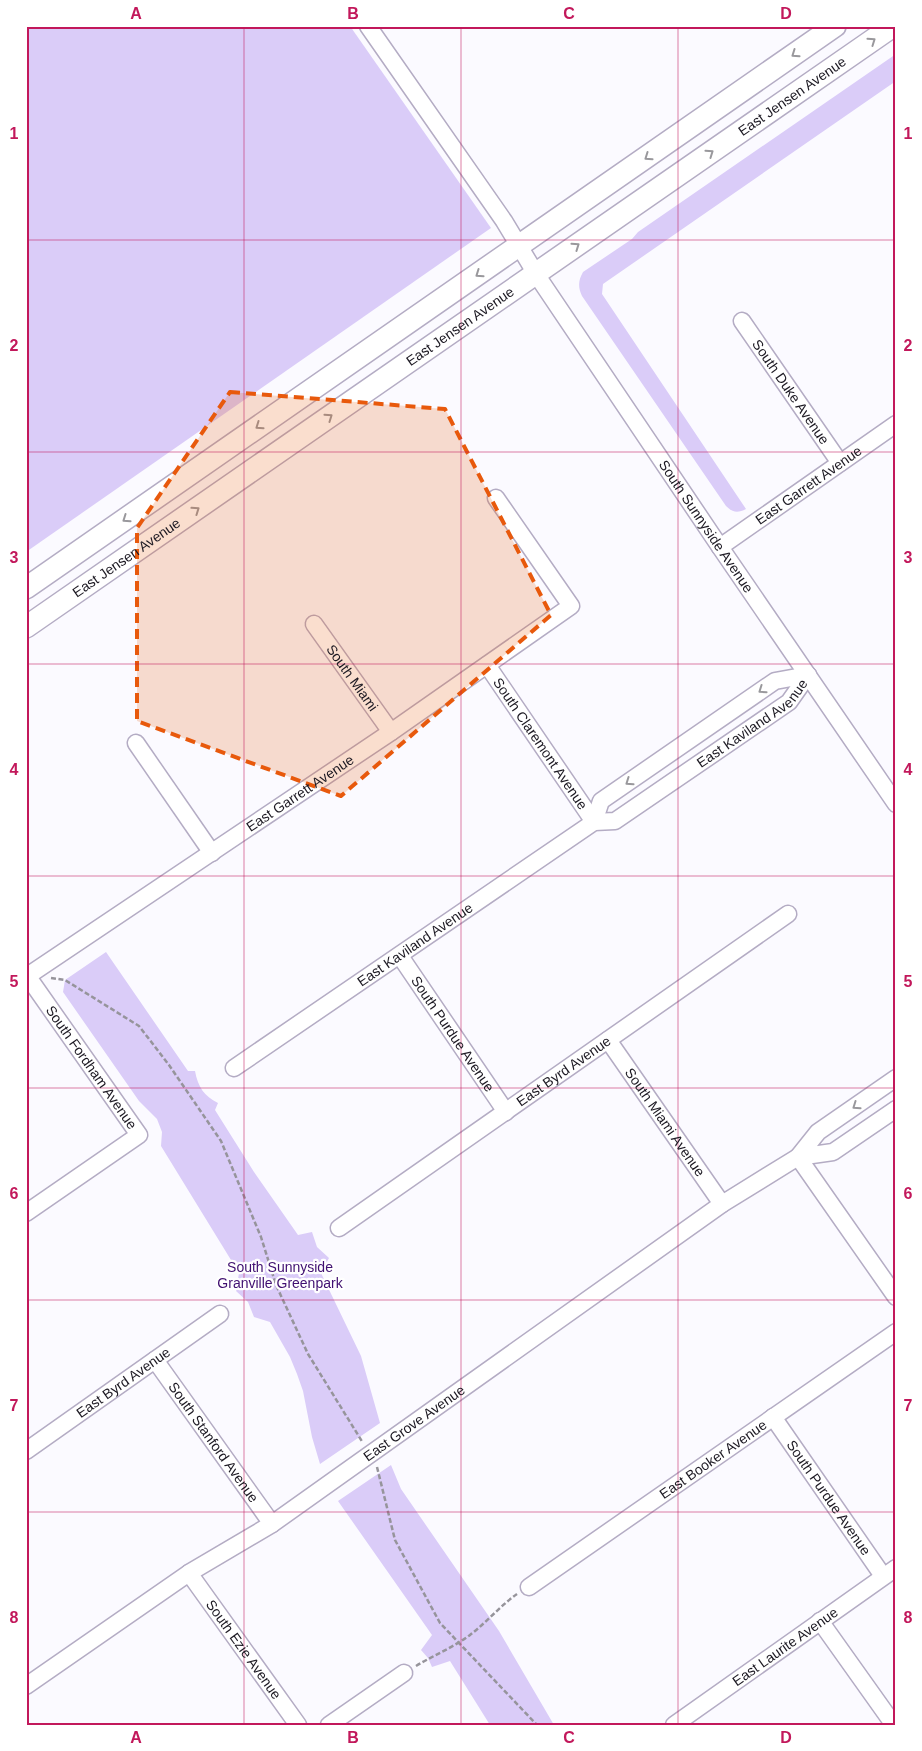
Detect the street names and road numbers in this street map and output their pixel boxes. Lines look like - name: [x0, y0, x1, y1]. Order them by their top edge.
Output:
- street label: East Jensen Avenue: [735, 53, 849, 139]
- street label: East Jensen Avenue: [403, 283, 517, 369]
- street label: South Duke Avenue: [749, 336, 833, 447]
- street label: East Garrett Avenue: [752, 442, 865, 528]
- street label: South Sunnyside Avenue: [656, 457, 757, 596]
- street label: East Jensen Avenue: [69, 514, 183, 600]
- street label: South Miami: [323, 641, 381, 714]
- street label: South Claremont Avenue: [490, 675, 591, 812]
- street label: East Kaviland Avenue: [694, 676, 811, 771]
- street label: East Garrett Avenue: [243, 751, 357, 835]
- street label: East Kaviland Avenue: [354, 899, 476, 989]
- street label: South Purdue Avenue: [408, 973, 498, 1095]
- street label: South Fordham Avenue: [43, 1003, 140, 1132]
- street label: East Byrd Avenue: [513, 1032, 614, 1109]
- street label: South Miami Avenue: [622, 1065, 708, 1180]
- street label: East Byrd Avenue: [73, 1344, 173, 1421]
- street label: South Stanford Avenue: [165, 1379, 262, 1506]
- street label: East Grove Avenue: [360, 1381, 468, 1464]
- street label: East Booker Avenue: [656, 1416, 770, 1502]
- street label: South Purdue Avenue: [783, 1437, 874, 1558]
- street label: South Ezie Avenue: [203, 1597, 285, 1702]
- street label: East Laurite Avenue: [729, 1604, 841, 1689]

